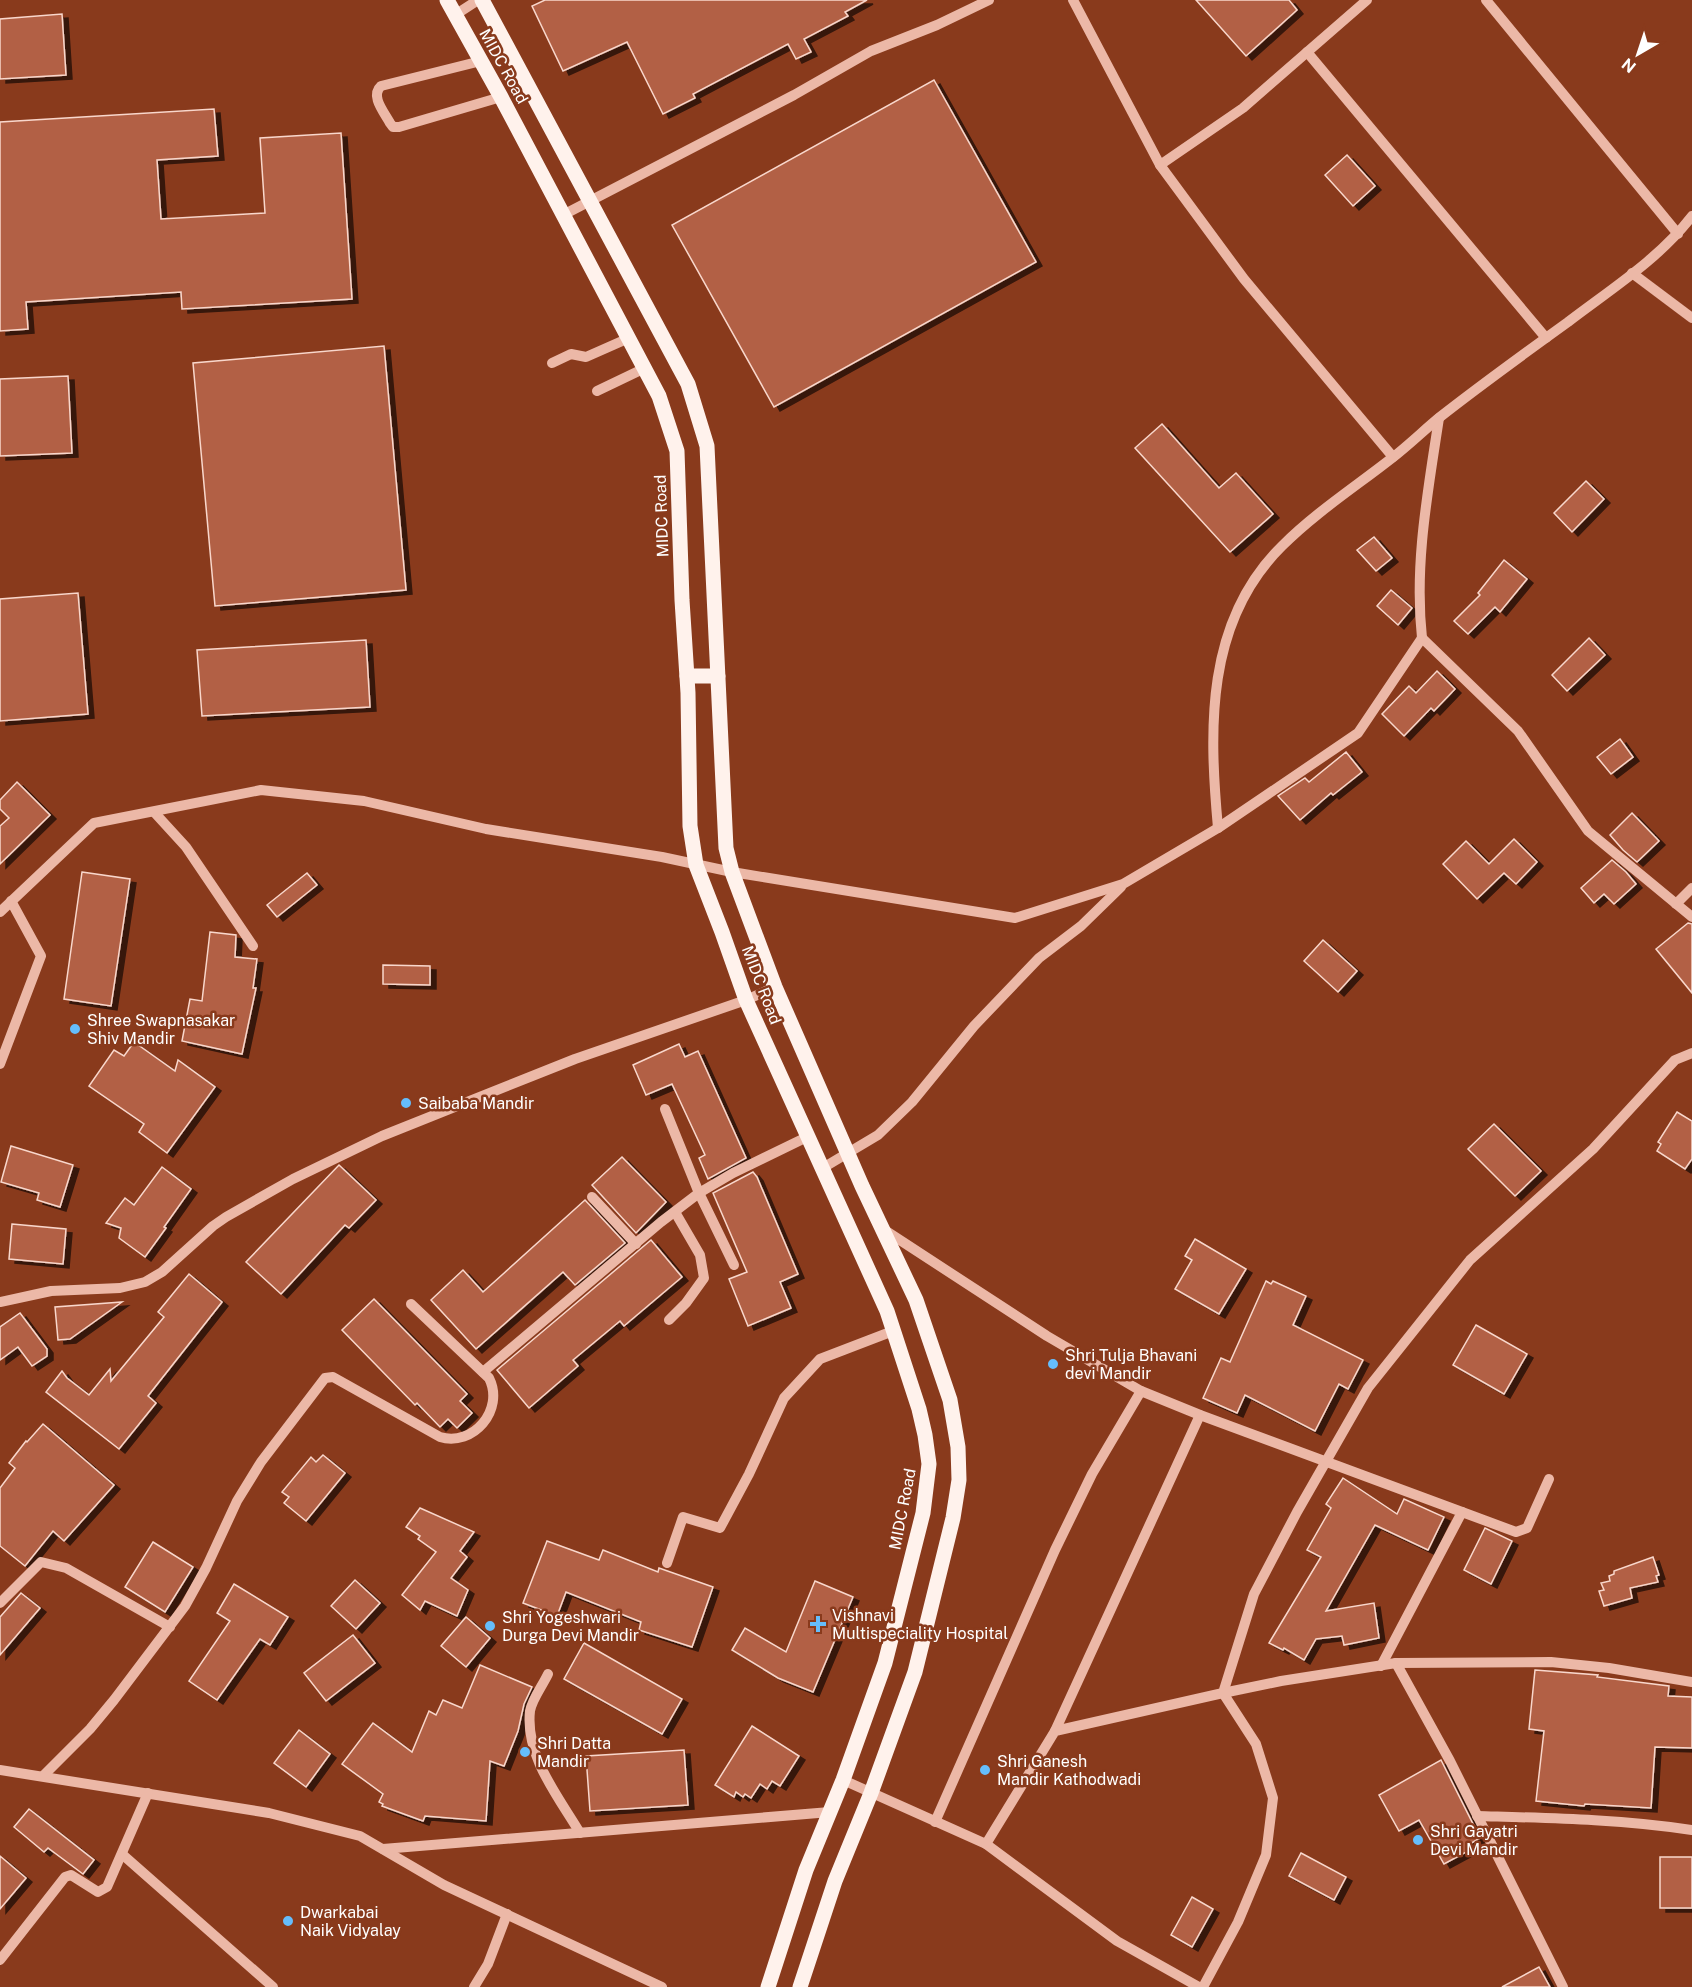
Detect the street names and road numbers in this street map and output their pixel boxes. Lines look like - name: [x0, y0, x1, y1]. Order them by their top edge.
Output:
- street label: MIDC Road: [475, 26, 532, 107]
- street label: MIDC Road: [651, 474, 672, 558]
- street label: MIDC Road: [738, 943, 785, 1027]
- street label: MIDC Road: [885, 1467, 920, 1551]

